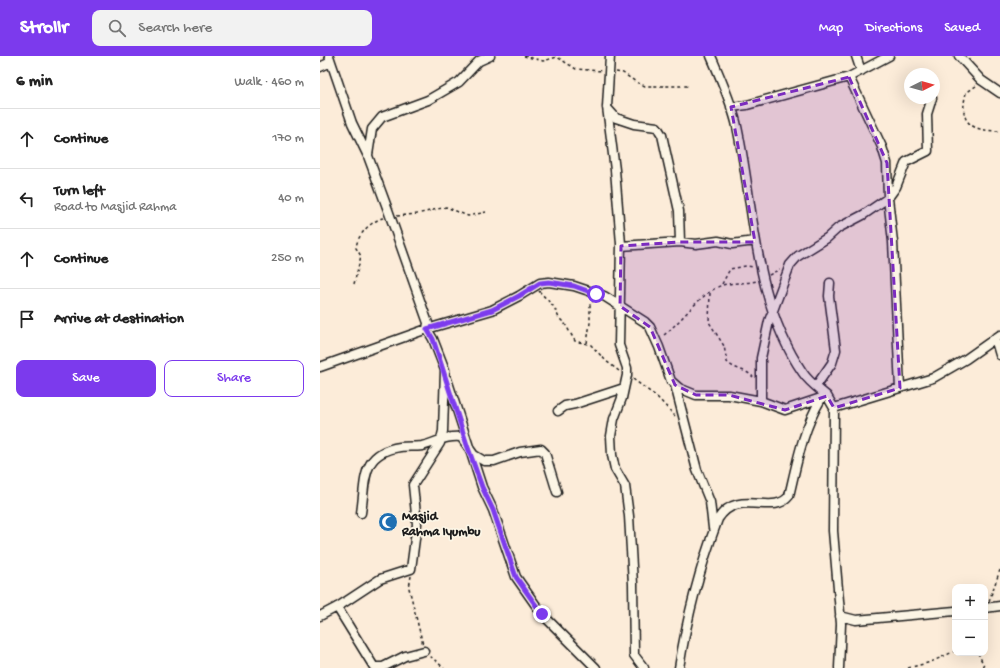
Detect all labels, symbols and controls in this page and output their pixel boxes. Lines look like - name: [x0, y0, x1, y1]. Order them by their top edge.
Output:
- search box: [92, 10, 372, 46]
- text: Strollr: [20, 17, 68, 40]
- icon: search: [106, 17, 128, 39]
- text: Search here: [138, 19, 212, 37]
- text: Map: [819, 20, 843, 37]
- text: Directions: [865, 20, 922, 37]
- text: Saved: [944, 20, 980, 37]
- north arrow: [904, 68, 940, 104]
- text: 6 min: [16, 72, 52, 92]
- text: Walk · 460 m: [234, 75, 304, 90]
- icon: ahead: [16, 128, 38, 150]
- text: Continue: [54, 130, 108, 148]
- text: 170 m: [272, 131, 304, 146]
- text: Turn left: [54, 182, 105, 200]
- icon: left: [16, 188, 38, 210]
- text: 40 m: [278, 191, 304, 206]
- text: Road to Masjid Rahma: [54, 200, 176, 215]
- icon: ahead: [16, 248, 38, 270]
- text: Continue: [54, 250, 108, 268]
- text: 250 m: [271, 251, 304, 266]
- route start: [587, 285, 605, 303]
- icon: arrive: [16, 308, 38, 330]
- text: Arrive at destination: [54, 310, 184, 328]
- button: Save: [16, 360, 156, 397]
- button: Share: [164, 360, 304, 397]
- place label: Masjid Rahma Iyumbu: [401, 510, 481, 540]
- mosque icon: Masjid Rahma Iyumbu: [377, 511, 399, 533]
- map controls: [952, 584, 988, 656]
- button: +: [952, 584, 988, 620]
- route end: [533, 605, 551, 623]
- button: −: [952, 620, 988, 656]

